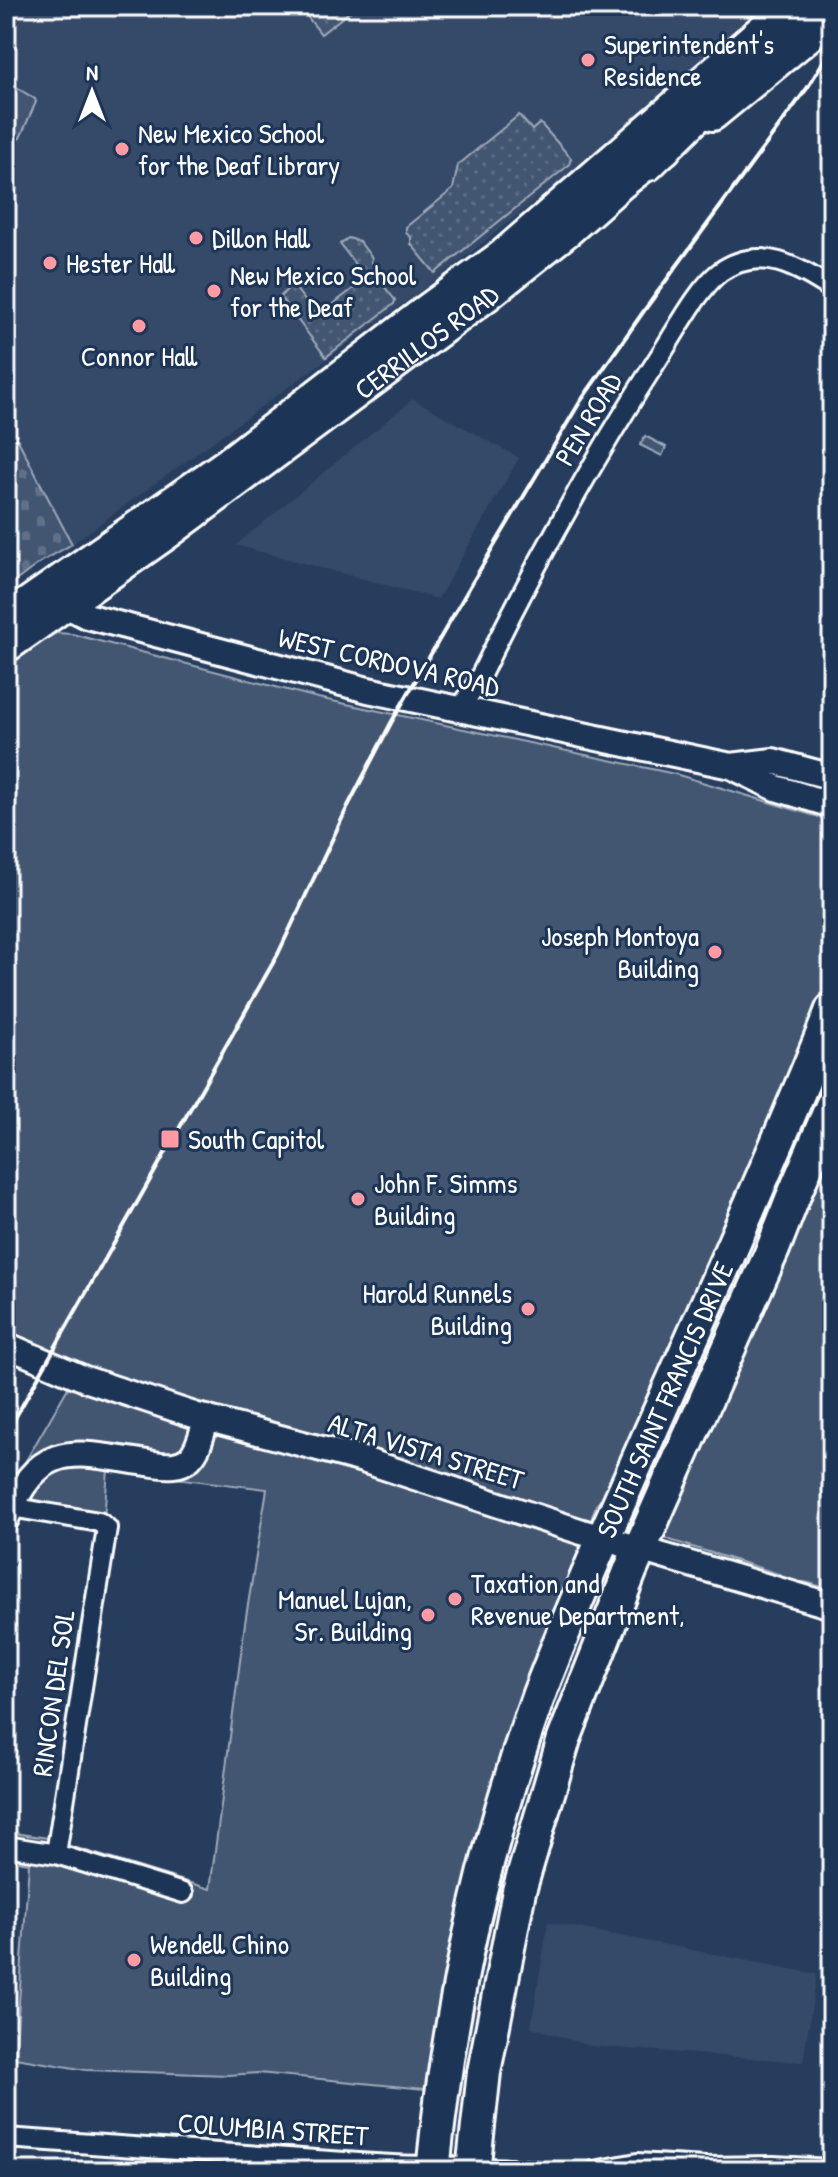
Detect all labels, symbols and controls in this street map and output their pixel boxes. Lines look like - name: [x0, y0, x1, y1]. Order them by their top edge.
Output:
- place label: Superintendent's Residence: [604, 25, 774, 95]
- marker: Superintendent's Residence: [579, 51, 597, 69]
- north arrow: [52, 52, 132, 132]
- text: N: [86, 57, 98, 87]
- place label: New Mexico School for the Deaf Library: [138, 114, 340, 184]
- marker: New Mexico School for the Deaf Library: [113, 140, 131, 158]
- place label: Dillon Hall: [212, 219, 311, 257]
- marker: Dillon Hall: [187, 229, 205, 247]
- place label: Hester Hall: [66, 244, 176, 282]
- marker: Hester Hall: [41, 254, 59, 272]
- place label: New Mexico School for the Deaf: [230, 256, 417, 326]
- street label: CERRILLOS ROAD: [346, 275, 507, 408]
- marker: New Mexico School for the Deaf: [205, 282, 223, 300]
- marker: Connor Hall: [130, 317, 148, 335]
- place label: Connor Hall: [81, 337, 198, 375]
- street label: PEN ROAD: [545, 365, 631, 473]
- street label: WEST CORDOVA ROAD: [275, 618, 504, 706]
- place label: Joseph Montoya Building: [541, 917, 699, 987]
- marker: Joseph Montoya Building: [706, 943, 724, 961]
- place label: South Capitol: [188, 1120, 325, 1158]
- marker: South Capitol: [159, 1128, 181, 1150]
- place label: John F. Simms Building: [374, 1164, 517, 1234]
- marker: John F. Simms Building: [349, 1190, 367, 1208]
- street label: SOUTH SAINT FRANCIS DRIVE: [587, 1256, 742, 1544]
- place label: Harold Runnels Building: [362, 1274, 512, 1344]
- marker: Harold Runnels Building: [519, 1300, 537, 1318]
- street label: ALTA VISTA STREET: [324, 1403, 529, 1499]
- place label: Taxation and Revenue Department,: [471, 1564, 685, 1634]
- place label: Manuel Lujan, Sr. Building: [278, 1580, 412, 1650]
- marker: Taxation and Revenue Department,: [446, 1590, 464, 1608]
- marker: Manuel Lujan, Sr. Building: [419, 1606, 437, 1624]
- street label: RINCON DEL SOL: [23, 1607, 83, 1779]
- place label: Wendell Chino Building: [150, 1925, 289, 1995]
- marker: Wendell Chino Building: [125, 1951, 143, 1969]
- street label: COLUMBIA STREET: [177, 2103, 370, 2155]

